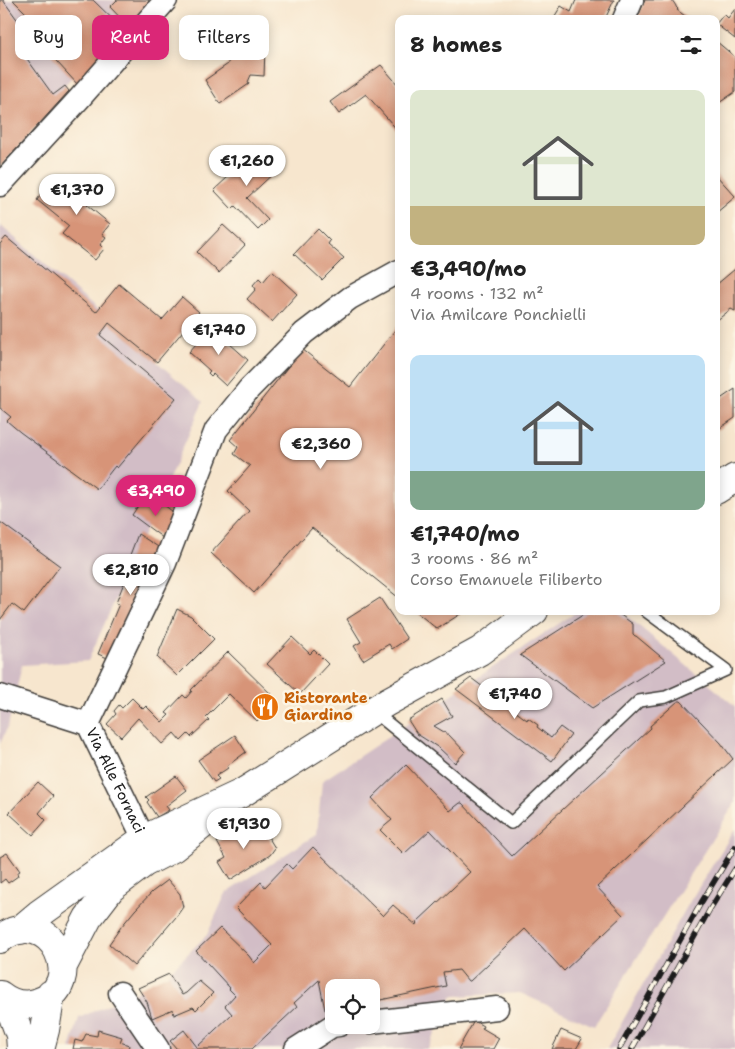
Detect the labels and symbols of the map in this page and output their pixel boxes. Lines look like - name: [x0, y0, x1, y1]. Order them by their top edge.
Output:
- pin: €1,260: [206, 144, 288, 187]
- pin: €1,370: [36, 174, 118, 216]
- pin: €1,740: [178, 314, 260, 356]
- pin: €2,360: [280, 428, 362, 470]
- pin: €3,490: [115, 474, 197, 517]
- pin: €2,810: [90, 554, 172, 596]
- pin: €1,740: [474, 678, 556, 720]
- place label: Ristorante Giardino: [284, 688, 368, 725]
- restaurant icon: Ristorante Giardino: [250, 692, 280, 722]
- street label: Via Alle Fornaci: [81, 724, 150, 836]
- pin: €1,930: [203, 808, 285, 850]

